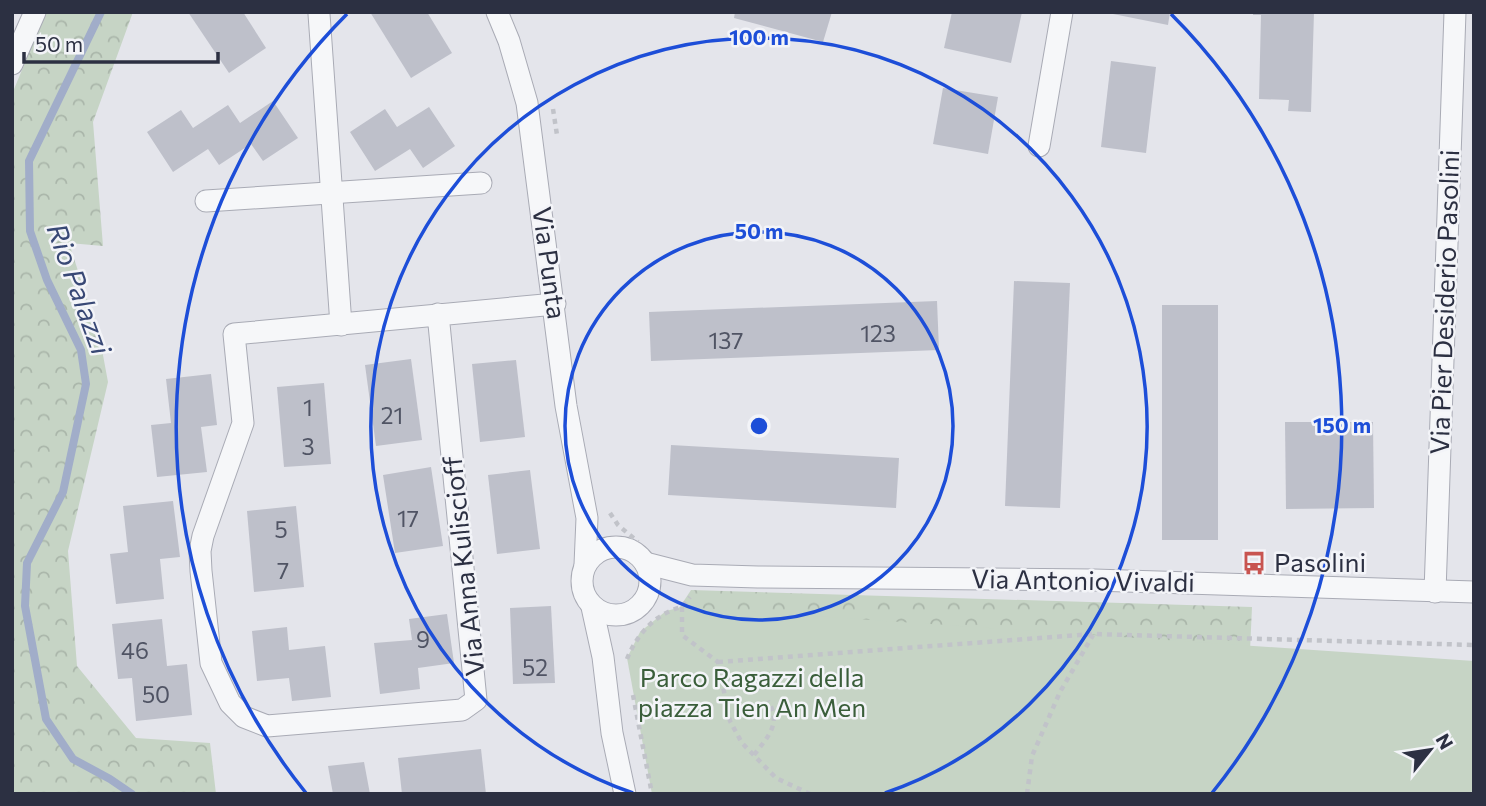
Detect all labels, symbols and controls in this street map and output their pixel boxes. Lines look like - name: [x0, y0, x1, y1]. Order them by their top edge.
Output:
- scale bar: [24, 21, 219, 65]
- text: 100 m: [729, 24, 789, 49]
- text: 50 m: [35, 31, 83, 56]
- street label: Via Pier Desiderio Pasolini: [1423, 149, 1464, 455]
- street label: Via Punta: [527, 205, 574, 321]
- water label: Rio Palazzi: [41, 218, 120, 360]
- text: 50 m: [735, 218, 783, 243]
- house number: 123: [860, 319, 896, 347]
- house number: 137: [708, 326, 744, 354]
- house number: 1: [303, 393, 313, 421]
- house number: 21: [381, 401, 403, 429]
- text: 150 m: [1313, 412, 1371, 437]
- centre of rings: [747, 414, 771, 438]
- house number: 3: [301, 432, 315, 460]
- street label: Via Anna Kuliscioff: [436, 455, 489, 678]
- house number: 17: [397, 504, 419, 532]
- house number: 5: [274, 515, 288, 543]
- place label: Pasolini: [1274, 546, 1366, 577]
- bus stop icon: Pasolini: [1240, 549, 1268, 577]
- house number: 7: [277, 556, 289, 584]
- street label: Via Antonio Vivaldi: [971, 562, 1195, 597]
- house number: 9: [416, 625, 430, 653]
- house number: 46: [121, 636, 149, 664]
- house number: 52: [522, 653, 548, 681]
- park label: Parco Ragazzi della piazza Tien An Men: [638, 661, 866, 722]
- house number: 50: [142, 680, 170, 708]
- north arrow: [1395, 715, 1465, 785]
- text: N: [1432, 729, 1459, 753]

